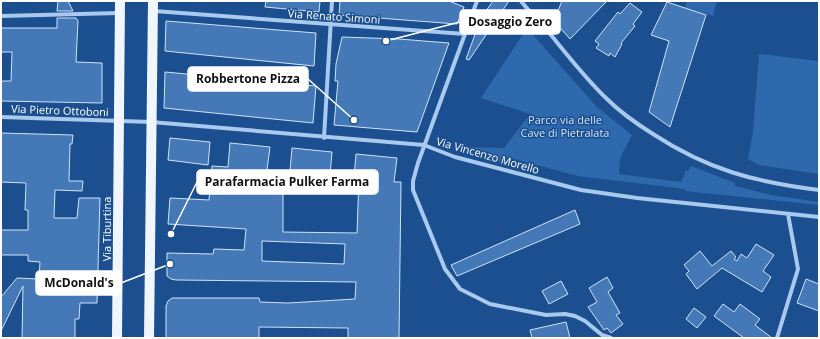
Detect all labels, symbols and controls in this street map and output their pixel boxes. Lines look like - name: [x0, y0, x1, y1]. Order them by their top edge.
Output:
- street label: Via Renato Simoni: [287, 5, 381, 27]
- callout: Dosaggio Zero: [460, 10, 560, 34]
- text: Dosaggio Zero: [468, 13, 552, 30]
- callout: Robbertone Pizza: [188, 67, 308, 91]
- text: Robbertone Pizza: [196, 70, 300, 87]
- street label: Via Pietro Ottoboni: [11, 101, 109, 119]
- park label: Parco via delle Cave di Pietralata: [521, 112, 609, 140]
- street label: Via Vincenzo Morello: [435, 133, 542, 177]
- callout: Parafarmacia Pulker Farma: [197, 170, 378, 194]
- text: Parafarmacia Pulker Farma: [205, 173, 369, 190]
- street label: Via Tiburtina: [99, 197, 114, 261]
- callout: McDonald's: [36, 271, 121, 295]
- text: McDonald's: [44, 274, 114, 291]

